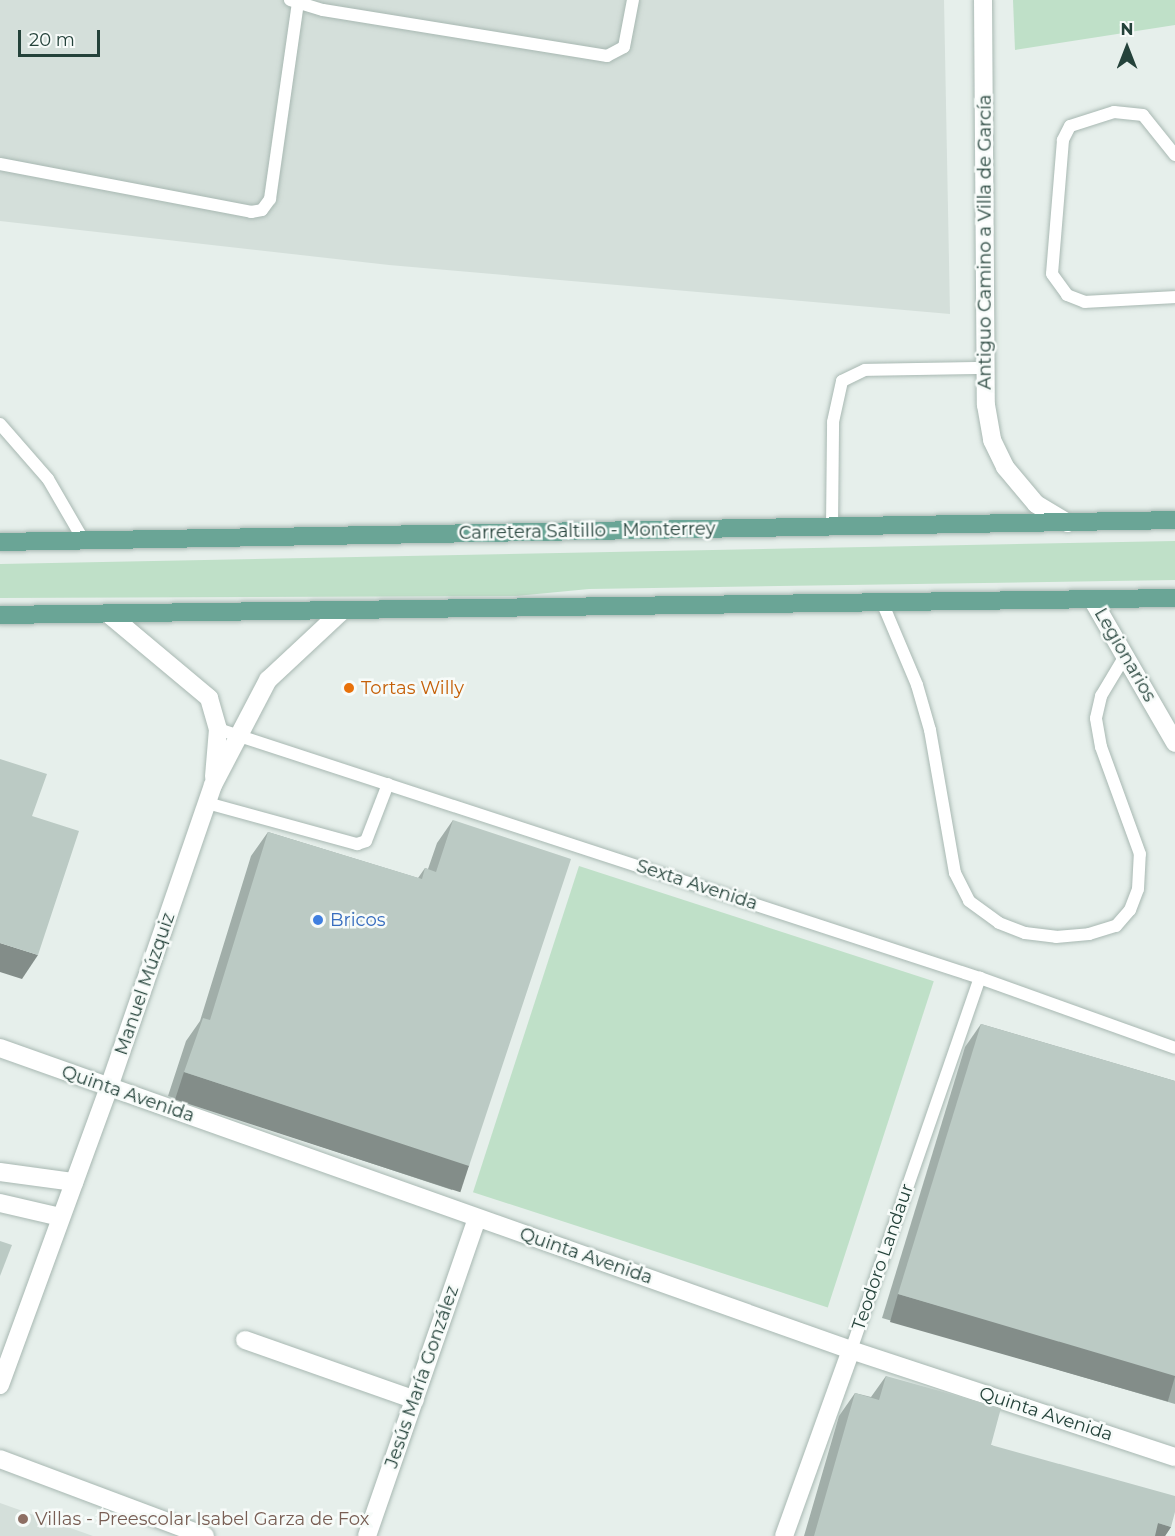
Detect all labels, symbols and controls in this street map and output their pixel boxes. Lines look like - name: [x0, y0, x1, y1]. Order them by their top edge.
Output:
- scale bar: [21, 18, 104, 56]
- north arrow: [1097, 18, 1157, 78]
- text: N: [1121, 20, 1133, 39]
- text: 20 m: [29, 29, 75, 51]
- street label: Antiguo Camino a Villa de García: [974, 94, 996, 390]
- street label: Carretera Saltillo - Monterrey: [458, 518, 716, 544]
- street label: Legionarios: [1090, 604, 1160, 706]
- place label: Tortas Willy: [361, 677, 464, 699]
- marker: Tortas Willy: [342, 681, 356, 695]
- street label: Sexta Avenida: [634, 855, 760, 915]
- place label: Bricos: [330, 909, 386, 931]
- street label: Manuel Múzquiz: [111, 910, 179, 1058]
- marker: Bricos: [311, 913, 325, 927]
- street label: Quinta Avenida: [59, 1061, 197, 1127]
- street label: Teodoro Landaur: [848, 1181, 918, 1333]
- street label: Quinta Avenida: [517, 1223, 655, 1289]
- street label: Jesús María González: [381, 1283, 463, 1471]
- street label: Quinta Avenida: [977, 1382, 1115, 1446]
- place label: Villas - Preescolar Isabel Garza de Fox: [35, 1508, 369, 1530]
- marker: Villas - Preescolar Isabel Garza de Fox: [16, 1512, 30, 1526]

